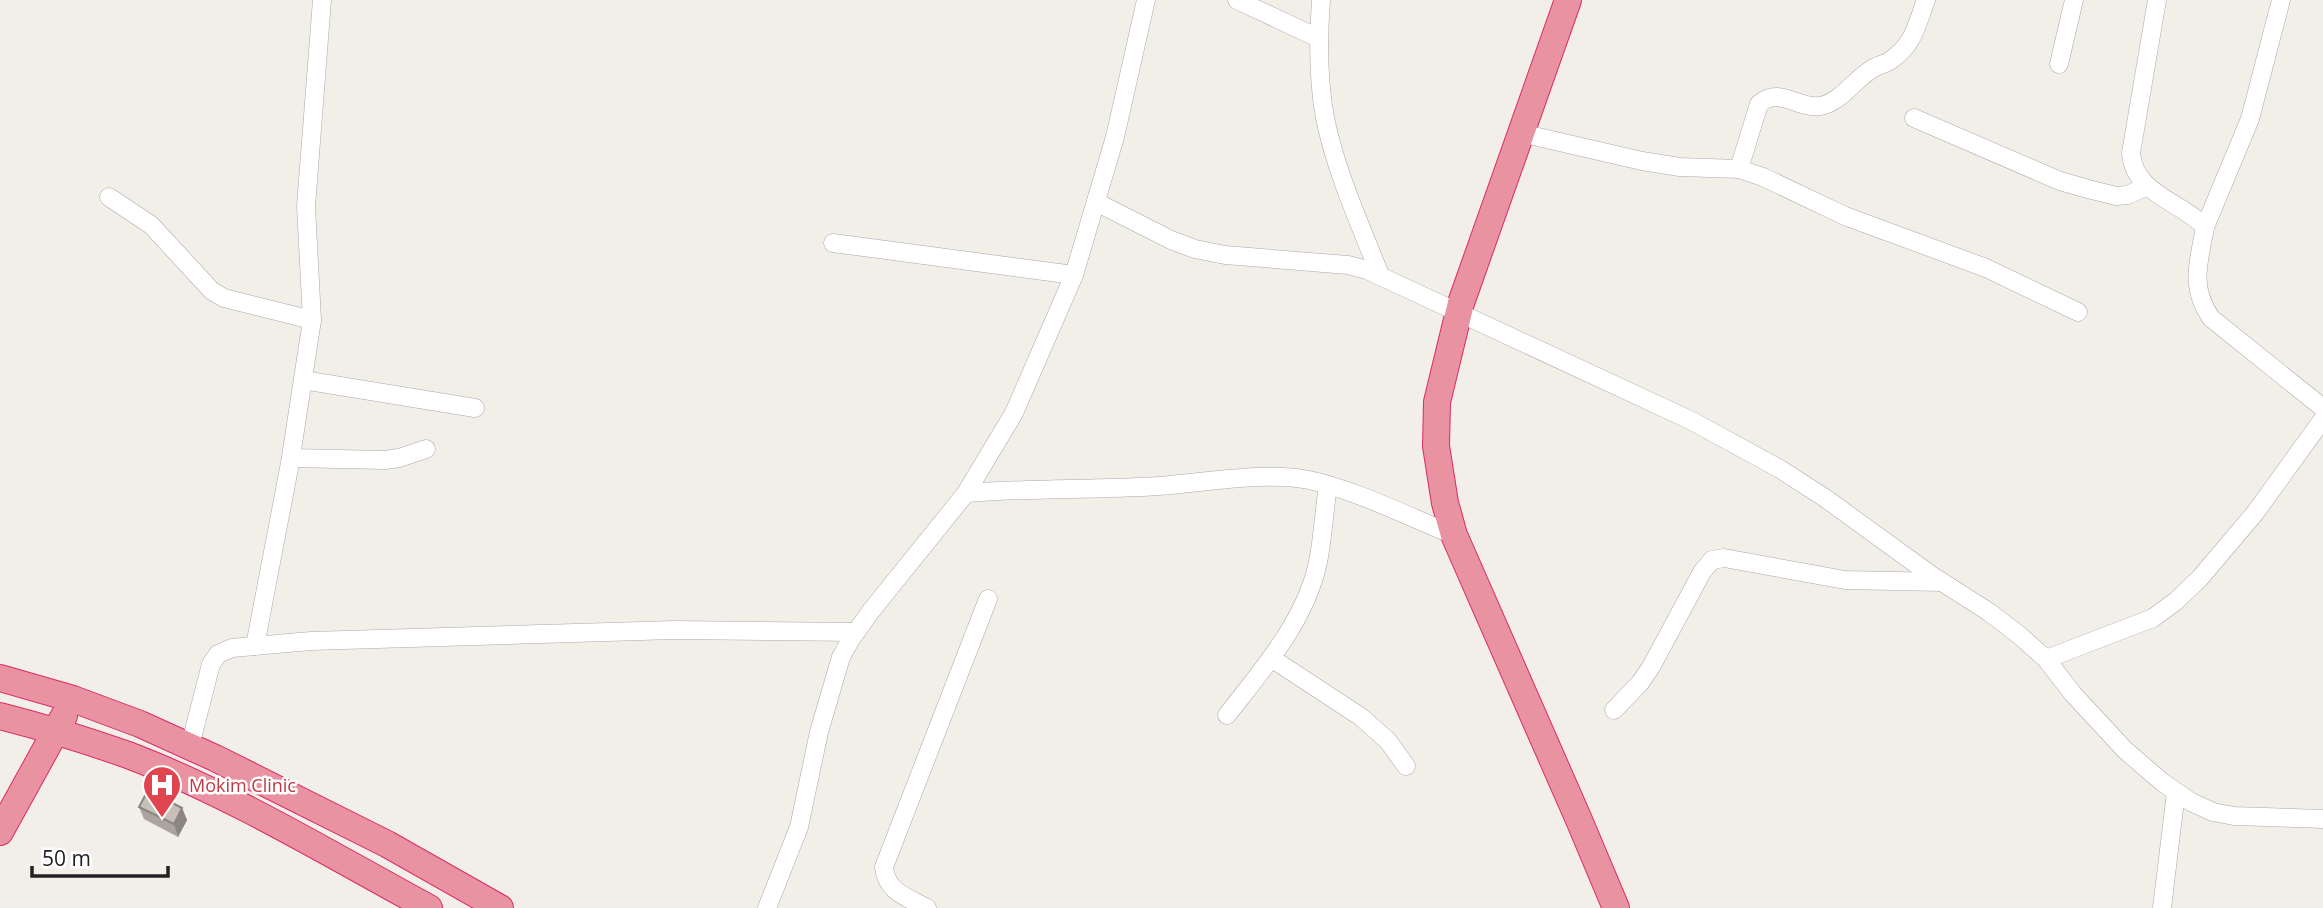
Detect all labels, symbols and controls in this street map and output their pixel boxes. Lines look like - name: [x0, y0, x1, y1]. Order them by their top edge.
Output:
- hospital icon: Mokim Clinic: [141, 764, 183, 819]
- place label: Mokim Clinic: [189, 773, 296, 797]
- scale bar: [32, 834, 168, 878]
- text: 50 m: [42, 844, 91, 872]

